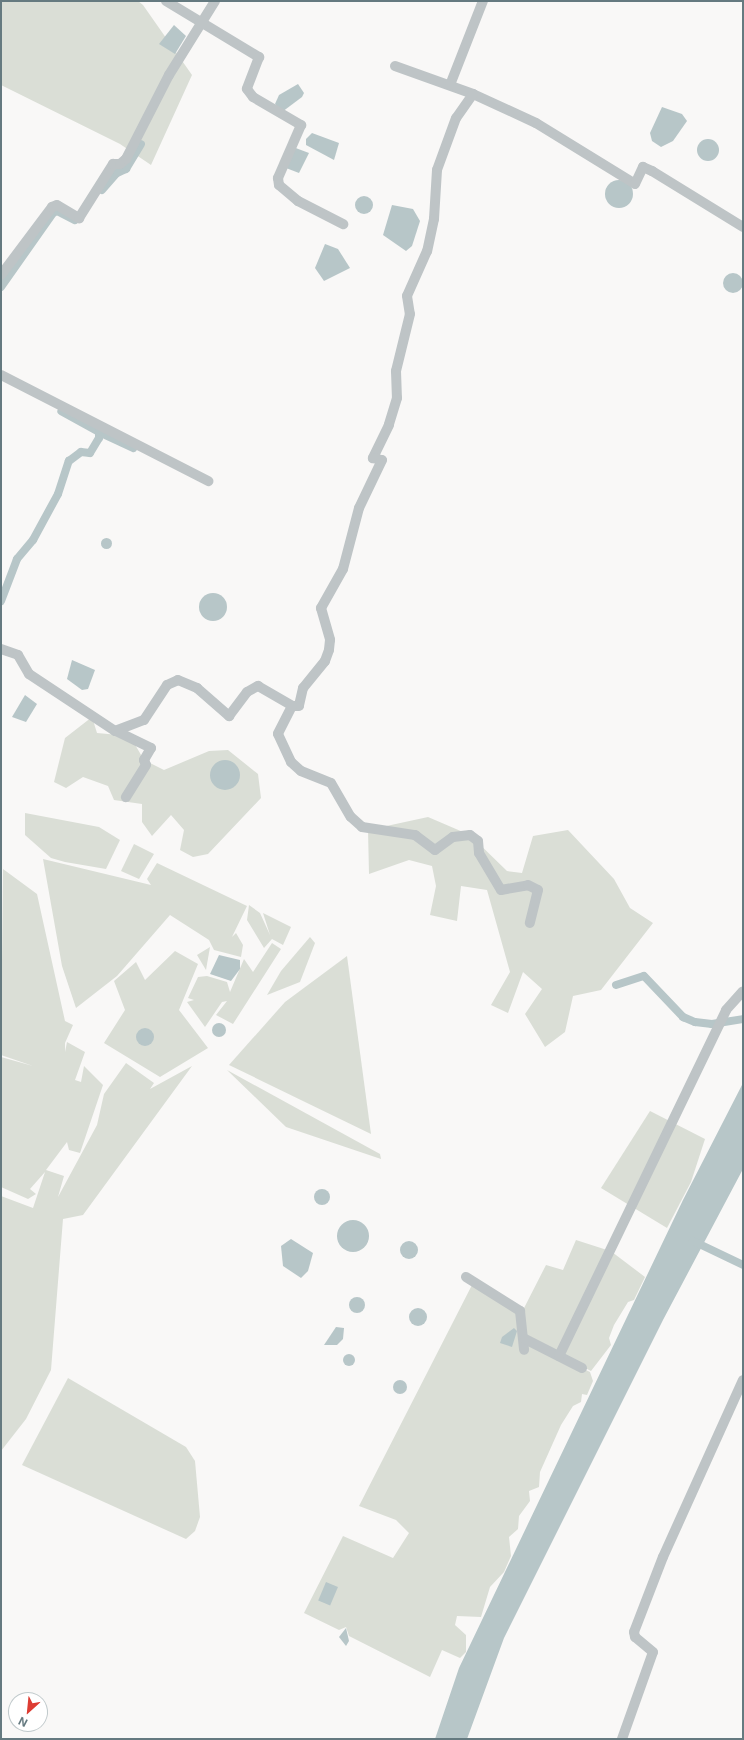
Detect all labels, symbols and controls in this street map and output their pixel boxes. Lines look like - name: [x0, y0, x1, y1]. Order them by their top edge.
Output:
- north arrow: [8, 1692, 48, 1732]
- text: N: [16, 1714, 30, 1730]

